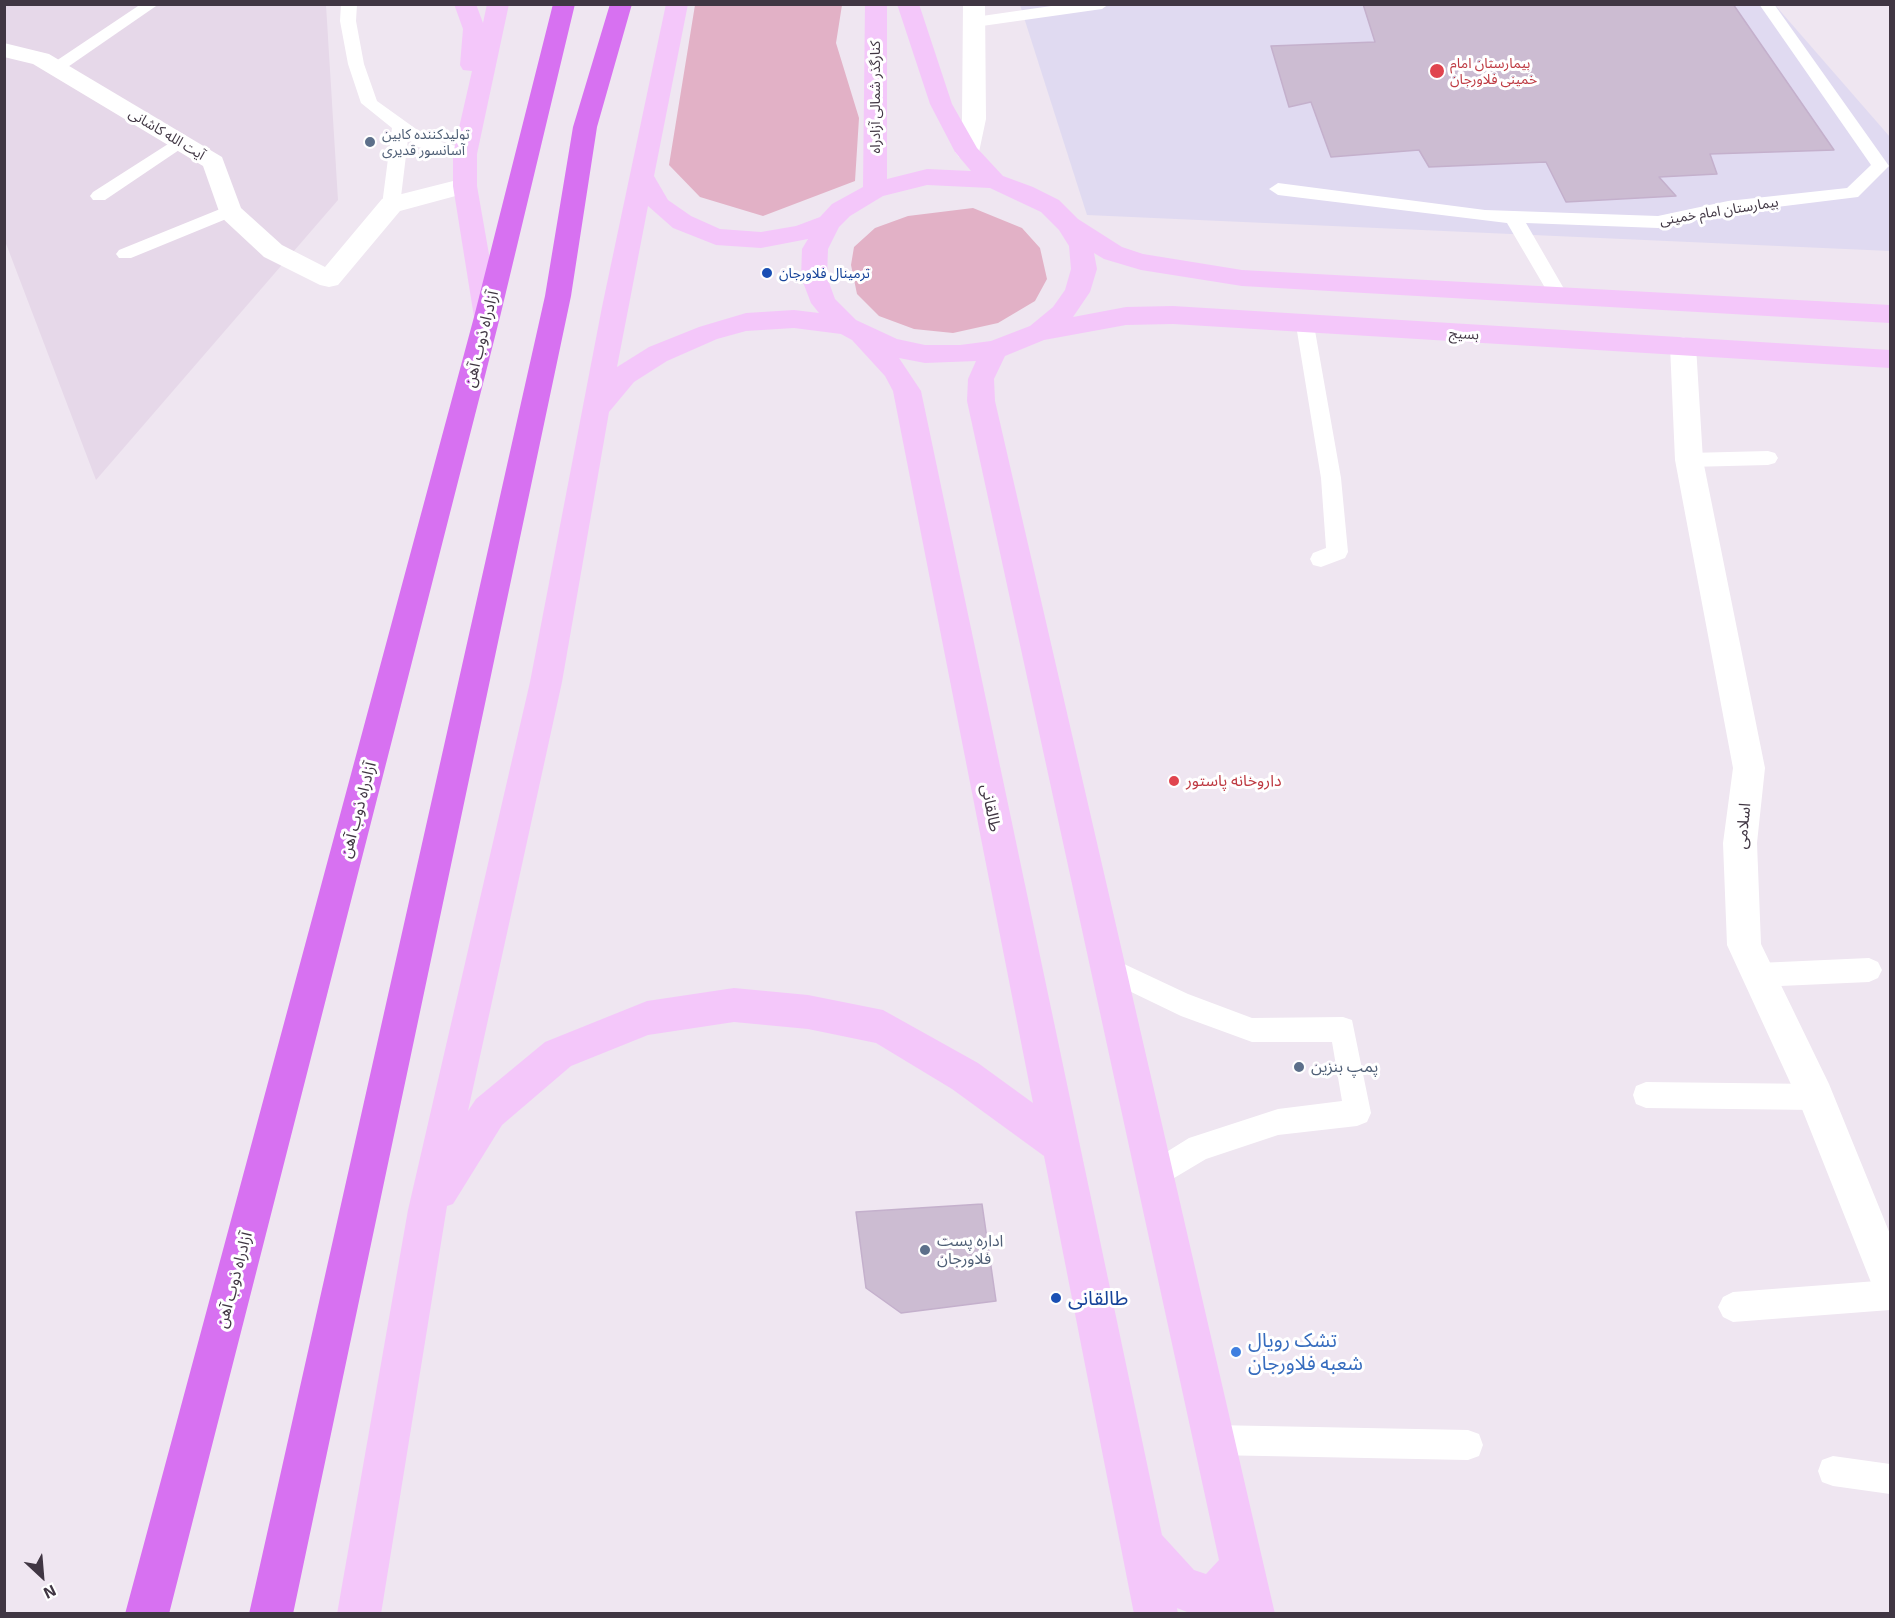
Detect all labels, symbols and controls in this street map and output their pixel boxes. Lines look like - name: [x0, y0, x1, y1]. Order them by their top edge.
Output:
- street label: کنارگذر شمالی آزادراه: [867, 41, 883, 153]
- place label: بیمارستان امام خمینی فلاورجان: [1450, 55, 1537, 88]
- marker: بیمارستان امام خمینی فلاورجان: [1428, 62, 1446, 80]
- street label: آیت الله کاشانی: [126, 105, 208, 163]
- place label: تولیدکننده کابین آسانسور قدیری: [382, 126, 470, 158]
- marker: تولیدکننده کابین آسانسور قدیری: [363, 135, 377, 149]
- street label: بیمارستان امام خمینی: [1658, 193, 1780, 229]
- place label: ترمینال فلاورجان: [779, 265, 870, 281]
- marker: ترمینال فلاورجان: [760, 266, 774, 280]
- street label: آزادراه ذوب آهن: [460, 289, 502, 389]
- street label: بسیج: [1449, 325, 1479, 343]
- street label: آزادراه ذوب آهن: [336, 760, 380, 860]
- place label: داروخانه پاستور: [1186, 771, 1282, 791]
- marker: داروخانه پاستور: [1167, 774, 1181, 788]
- street label: طالقانی: [977, 782, 1005, 834]
- street label: اسلامی: [1731, 802, 1755, 850]
- place label: پمپ بنزین: [1311, 1057, 1378, 1077]
- marker: پمپ بنزین: [1292, 1060, 1306, 1074]
- street label: آزادراه ذوب آهن: [212, 1230, 256, 1330]
- place label: اداره پست فلاورجان: [937, 1231, 1003, 1269]
- marker: اداره پست فلاورجان: [918, 1243, 932, 1257]
- place label: طالقانی: [1068, 1286, 1128, 1310]
- marker: طالقانی: [1049, 1291, 1063, 1305]
- place label: تشک رویال شعبه فلاورجان: [1248, 1328, 1363, 1375]
- marker: تشک رویال شعبه فلاورجان: [1229, 1345, 1243, 1359]
- north arrow: [12, 1546, 72, 1606]
- text: N: [41, 1582, 59, 1604]

